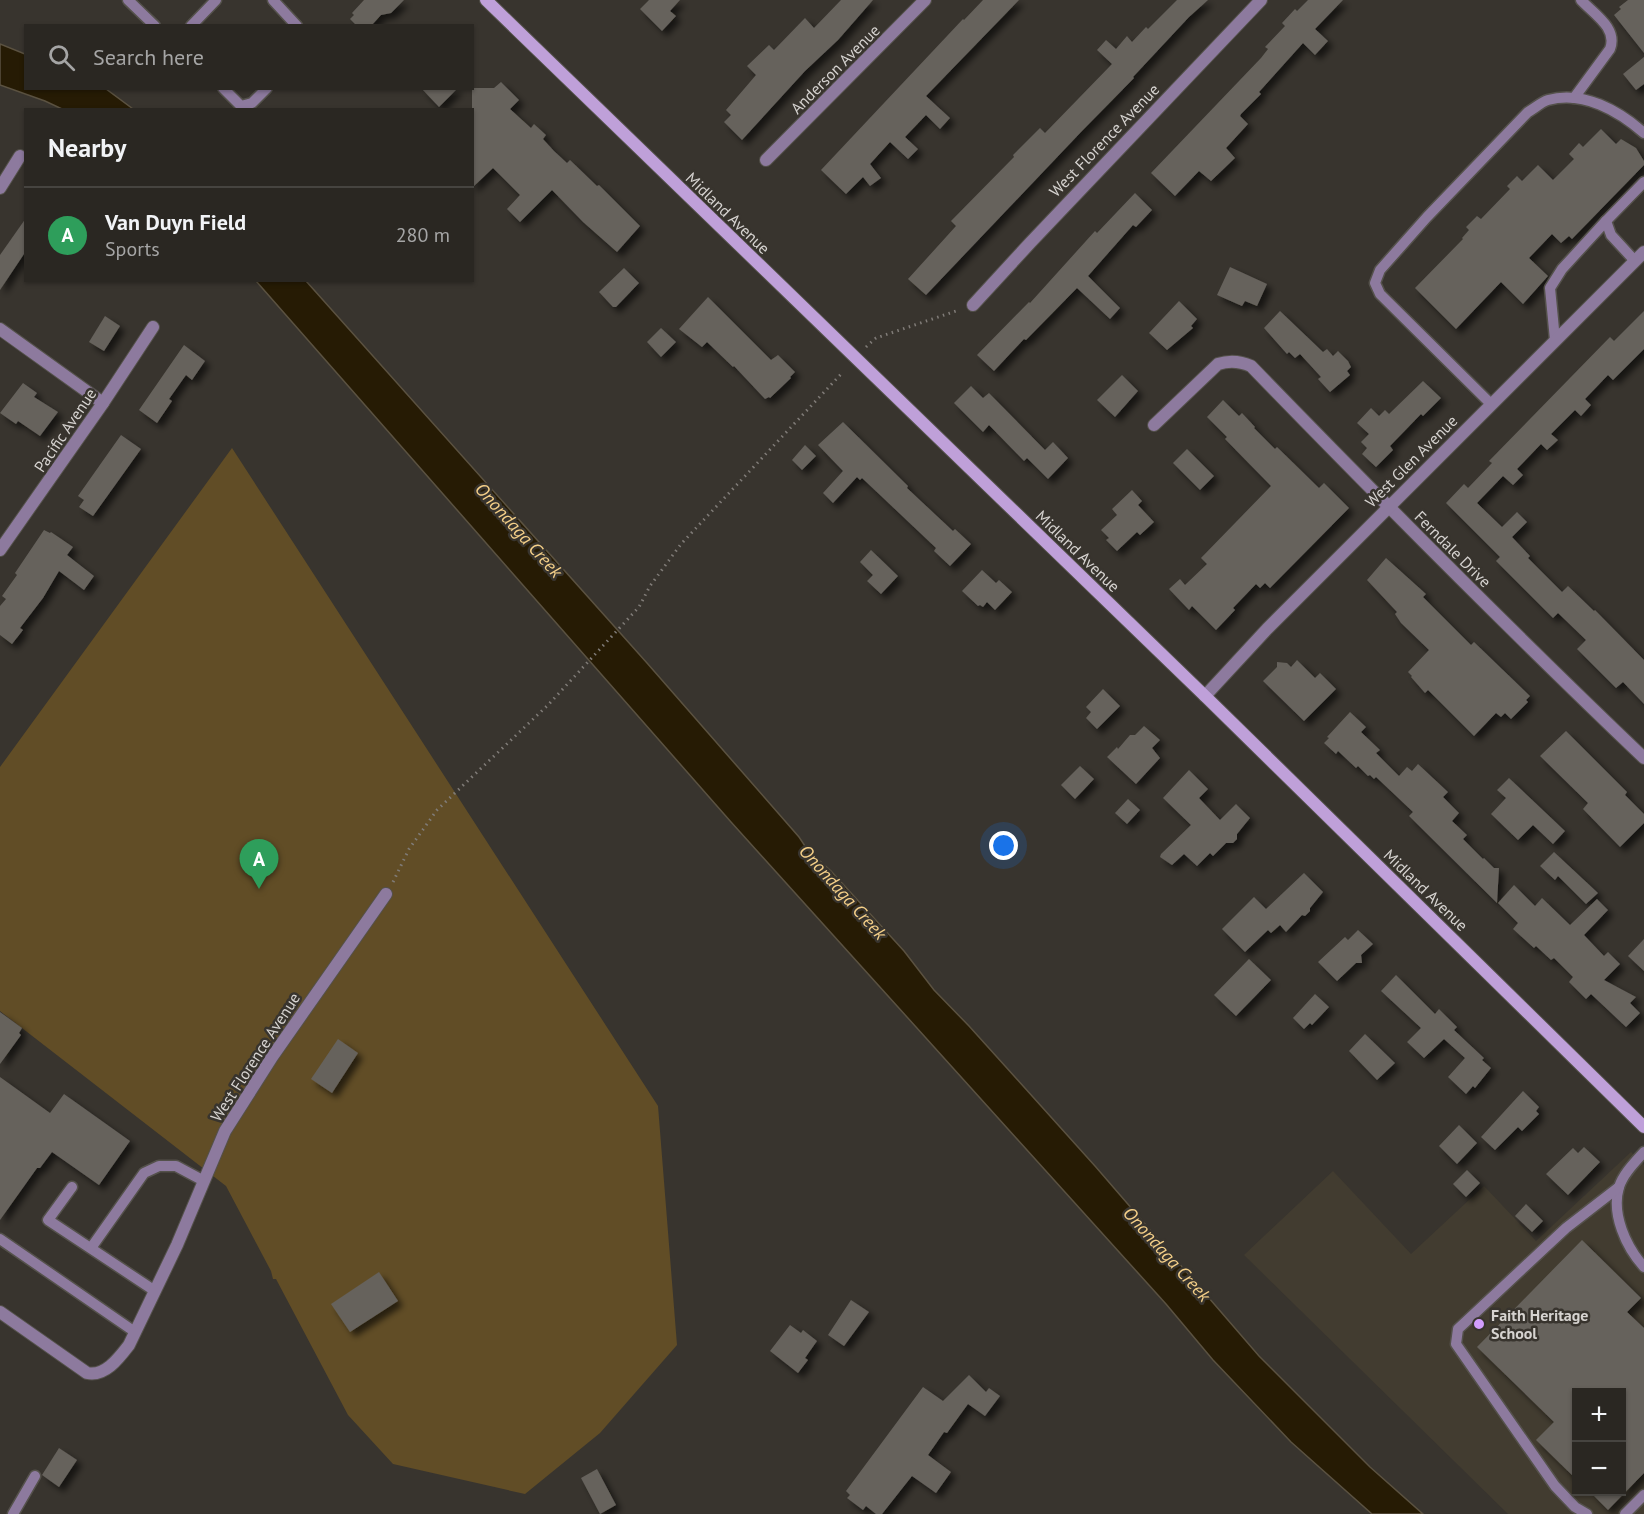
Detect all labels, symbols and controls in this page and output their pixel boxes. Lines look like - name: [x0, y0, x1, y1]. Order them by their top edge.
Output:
- street label: Anderson Avenue: [786, 20, 884, 118]
- search box: [24, 24, 474, 90]
- icon: search: [45, 41, 78, 74]
- text: Search here: [93, 43, 204, 71]
- street label: West Florence Avenue: [1045, 79, 1163, 201]
- text: Nearby: [48, 131, 126, 164]
- street label: Midland Avenue: [682, 168, 774, 258]
- text: Van Duyn Field: [105, 208, 246, 236]
- text: A: [61, 222, 74, 248]
- text: 280 m: [396, 222, 450, 248]
- text: Sports: [105, 236, 160, 262]
- street label: Pacific Avenue: [30, 384, 100, 476]
- street label: West Glen Avenue: [1361, 411, 1461, 511]
- water label: Onondaga Creek: [470, 478, 568, 583]
- street label: Midland Avenue: [1032, 506, 1124, 596]
- street label: Ferndale Drive: [1411, 507, 1495, 591]
- your location: [989, 831, 1018, 860]
- pin: A: [240, 840, 278, 889]
- water label: Onondaga Creek: [794, 840, 892, 945]
- street label: Midland Avenue: [1380, 845, 1472, 935]
- street label: West Florence Avenue: [206, 989, 304, 1125]
- water label: Onondaga Creek: [1118, 1202, 1216, 1307]
- place label: Faith Heritage School: [1491, 1305, 1588, 1343]
- marker: Faith Heritage School: [1472, 1317, 1486, 1331]
- map controls: [1572, 1388, 1626, 1496]
- button: +: [1572, 1388, 1626, 1442]
- button: −: [1572, 1442, 1626, 1496]

